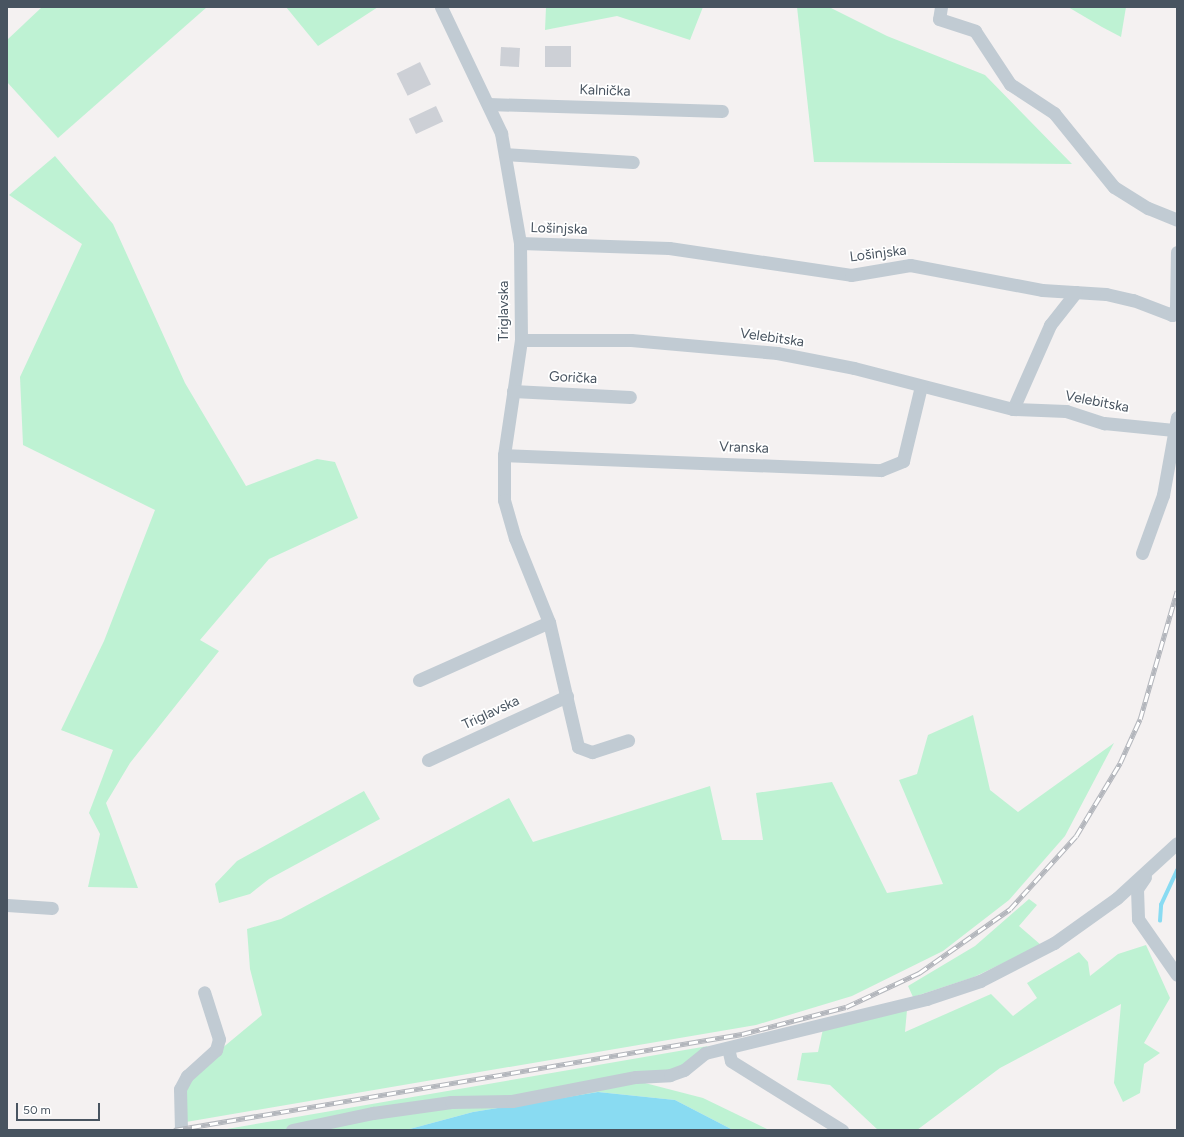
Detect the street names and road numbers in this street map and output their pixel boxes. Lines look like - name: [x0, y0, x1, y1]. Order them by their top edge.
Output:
- street label: Kalnička: [579, 82, 631, 100]
- street label: Lošinjska: [530, 220, 588, 238]
- street label: Lošinjska: [849, 242, 907, 266]
- street label: Triglavska: [496, 281, 512, 341]
- street label: Velebitska: [739, 325, 805, 351]
- street label: Gorička: [549, 368, 597, 388]
- street label: Velebitska: [1064, 388, 1130, 416]
- street label: Vranska: [719, 439, 769, 457]
- street label: Triglavska: [460, 693, 522, 733]

